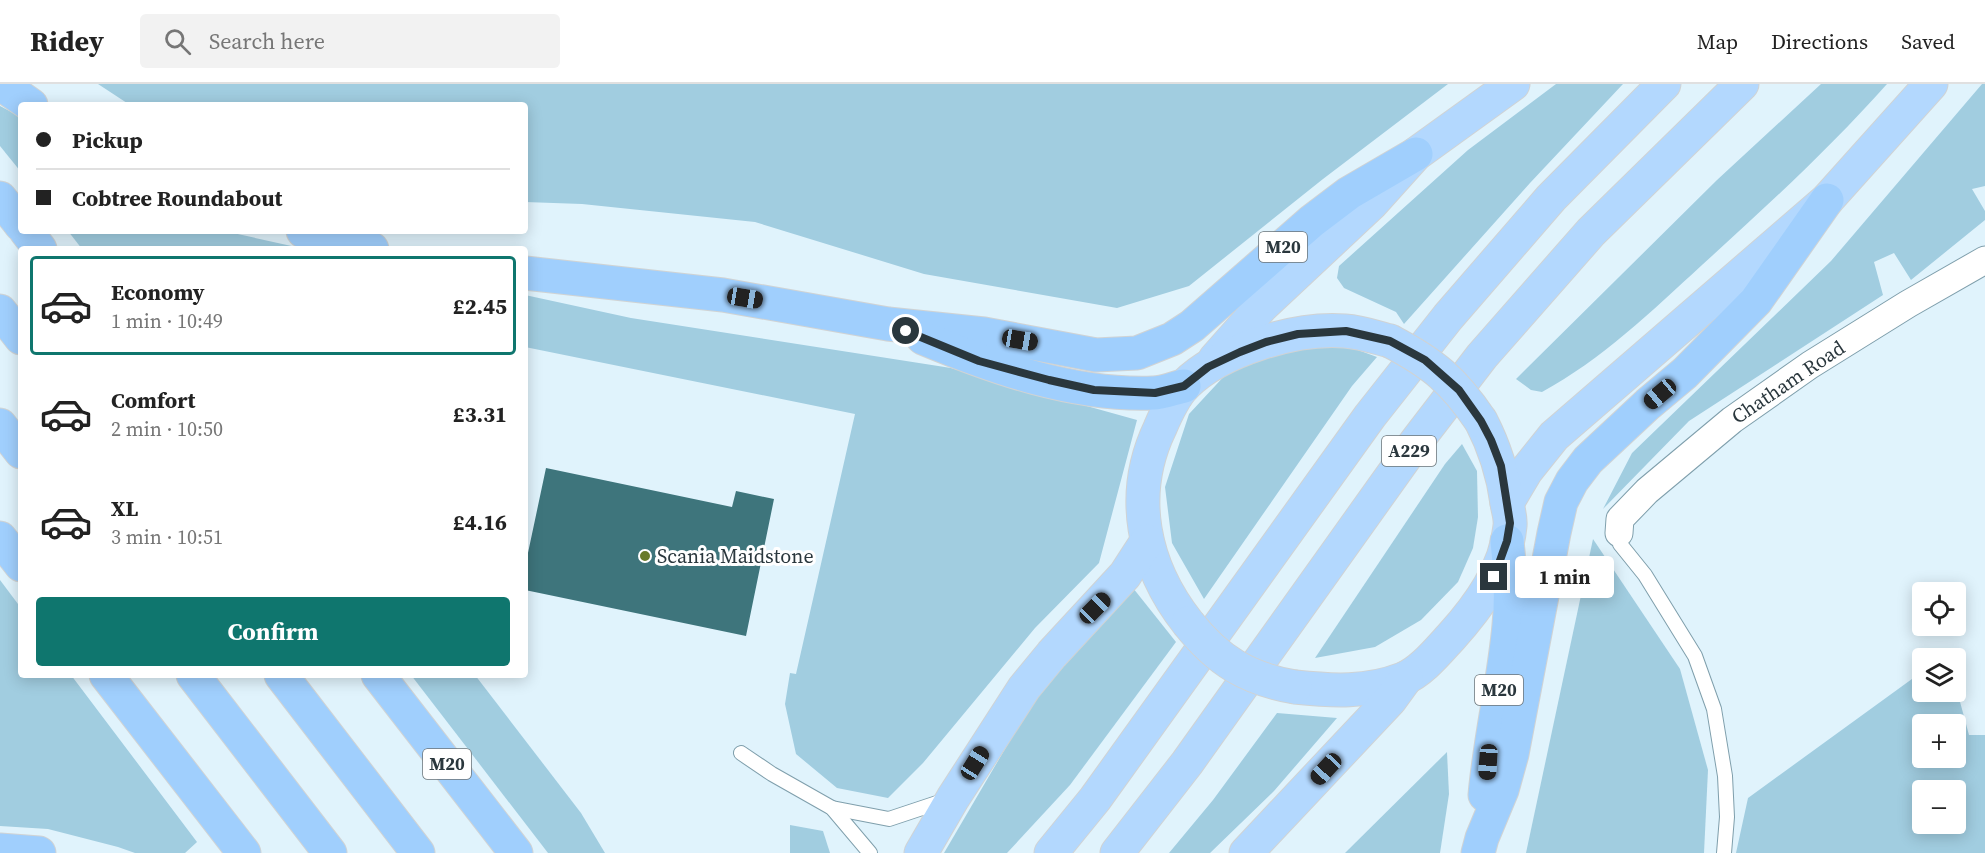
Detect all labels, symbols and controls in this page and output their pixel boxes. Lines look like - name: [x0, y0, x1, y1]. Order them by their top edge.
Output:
- search box: [140, 14, 560, 68]
- text: Ridey: [30, 22, 104, 60]
- icon: search: [161, 25, 194, 58]
- text: Search here: [209, 26, 325, 56]
- text: Map: [1697, 27, 1738, 56]
- text: Directions: [1771, 27, 1868, 56]
- text: Saved: [1901, 27, 1955, 56]
- text: Pickup: [72, 125, 143, 155]
- text: Cobtree Roundabout: [72, 183, 282, 213]
- road number: M20: [1259, 232, 1307, 262]
- text: Economy: [111, 277, 205, 307]
- icon: car: [39, 279, 93, 333]
- car: [726, 286, 764, 310]
- text: £2.45: [453, 291, 507, 321]
- text: 1 min · 10:49: [111, 307, 223, 335]
- route start: [892, 317, 919, 344]
- car: [1001, 328, 1039, 352]
- street label: Chatham Road: [1726, 333, 1851, 430]
- car: [1640, 376, 1680, 412]
- text: Comfort: [111, 385, 195, 415]
- icon: car: [39, 387, 93, 441]
- text: £3.31: [453, 399, 507, 429]
- text: 2 min · 10:50: [111, 415, 223, 443]
- road number: A229: [1382, 436, 1436, 466]
- text: XL: [111, 493, 138, 523]
- icon: car: [39, 495, 93, 549]
- text: £4.16: [453, 507, 507, 537]
- text: 3 min · 10:51: [111, 523, 223, 551]
- place label: Scania Maidstone: [657, 542, 814, 570]
- marker: Scania Maidstone: [638, 549, 652, 563]
- callout: 1 min: [1515, 556, 1614, 598]
- route end: [1480, 563, 1507, 590]
- text: 1 min: [1539, 563, 1590, 591]
- map controls: [1912, 582, 1966, 834]
- button: locate: [1912, 582, 1966, 636]
- car: [1076, 589, 1114, 627]
- button: Confirm: [36, 597, 510, 666]
- button: layers: [1912, 648, 1966, 702]
- road number: M20: [1475, 675, 1523, 705]
- button: +: [1912, 714, 1966, 768]
- car: [958, 743, 992, 783]
- car: [1478, 743, 1498, 781]
- road number: M20: [423, 749, 471, 779]
- car: [1307, 750, 1345, 788]
- button: −: [1912, 780, 1966, 834]

